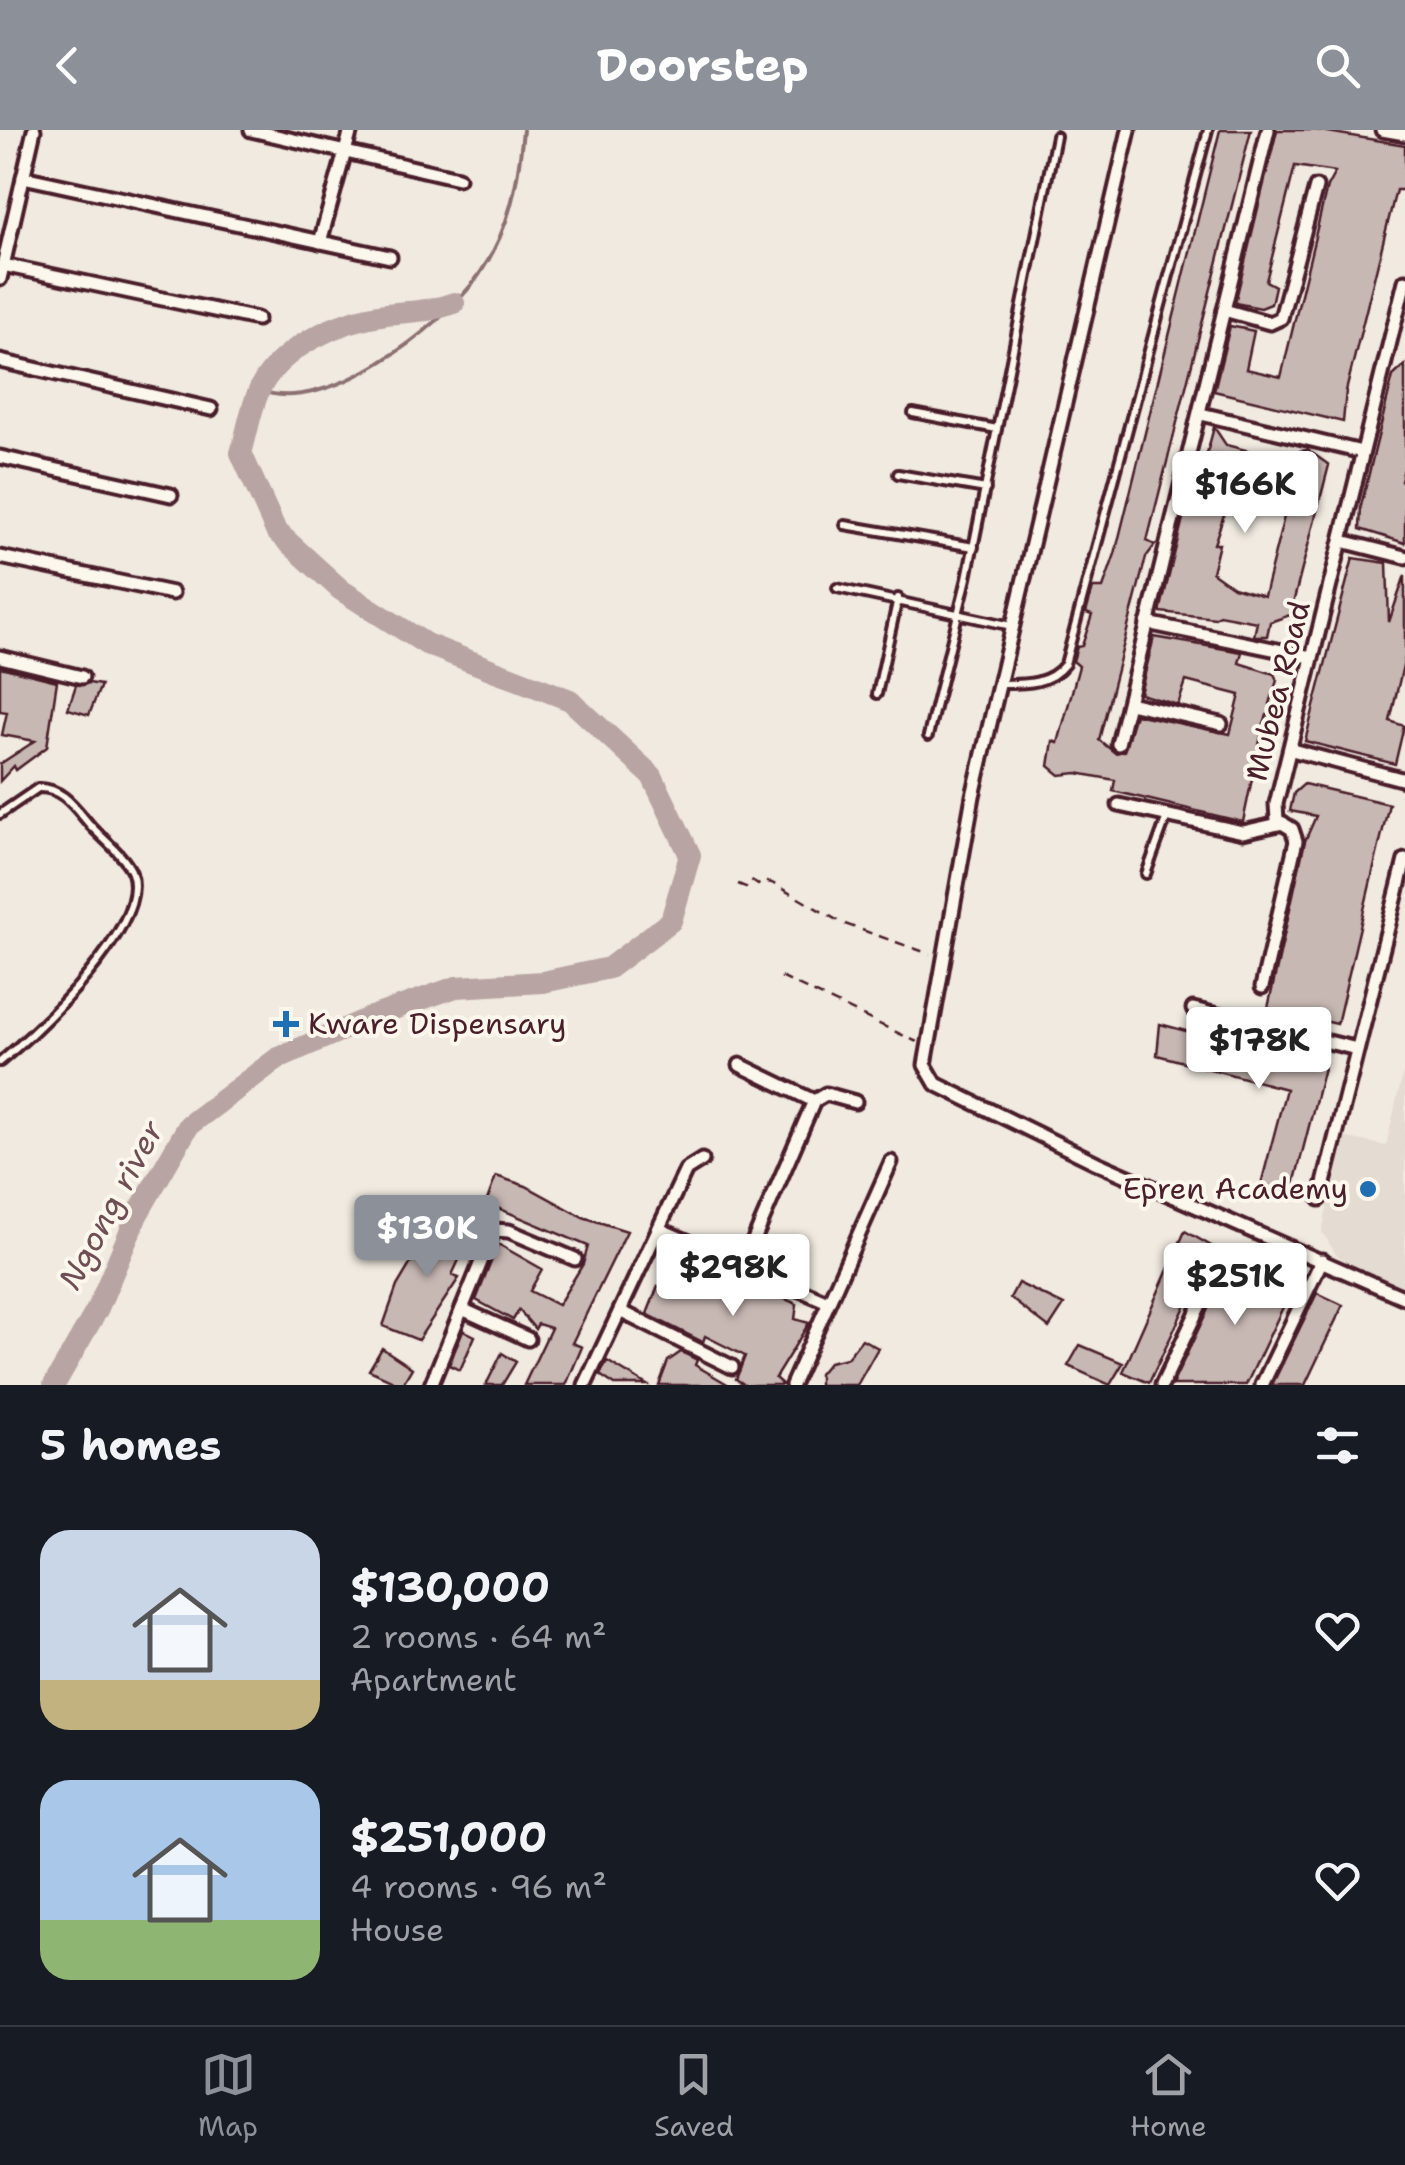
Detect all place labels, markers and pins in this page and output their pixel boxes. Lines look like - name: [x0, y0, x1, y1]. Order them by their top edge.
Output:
- pin: $166K: [1175, 451, 1315, 536]
- place label: Kware Dispensary: [308, 1003, 566, 1044]
- pin: $178K: [1189, 1007, 1329, 1092]
- marker: Kware Dispensary: [273, 1011, 299, 1037]
- place label: Epren Academy: [1123, 1168, 1348, 1209]
- marker: Epren Academy: [1357, 1178, 1379, 1200]
- pin: $130K: [357, 1195, 497, 1280]
- pin: $298K: [663, 1234, 803, 1319]
- pin: $251K: [1165, 1243, 1305, 1328]

